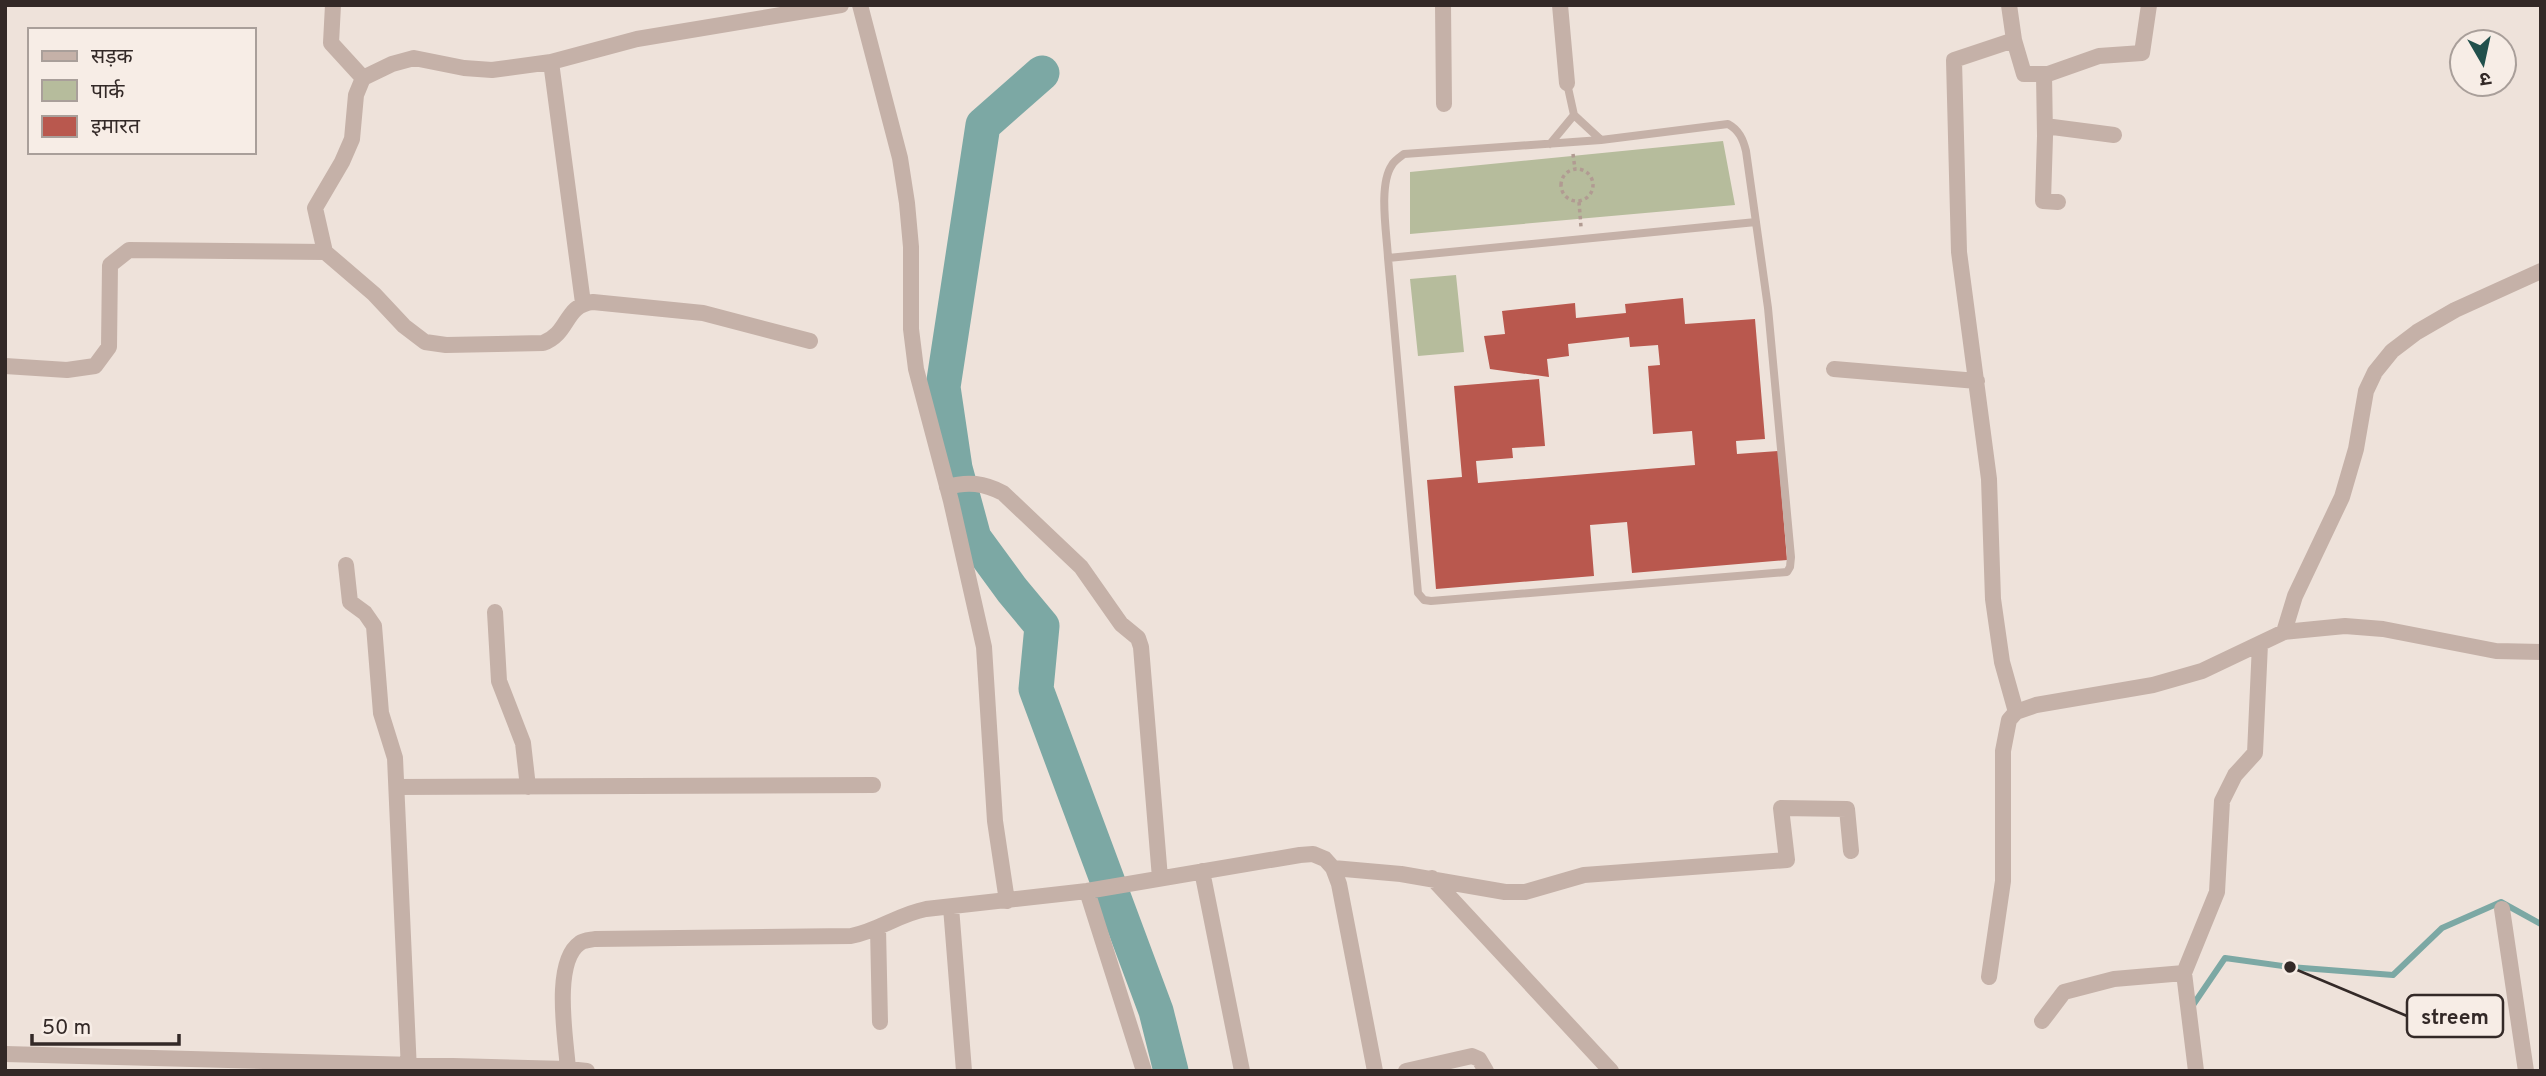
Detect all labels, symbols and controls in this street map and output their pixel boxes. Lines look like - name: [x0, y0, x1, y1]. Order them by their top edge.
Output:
- legend: [28, 28, 256, 154]
- north arrow: [2448, 28, 2518, 98]
- text: सड़क: [91, 44, 133, 71]
- text: उ: [2477, 65, 2493, 91]
- text: पार्क: [91, 79, 125, 106]
- text: इमारत: [91, 114, 141, 141]
- callout: streem: [2407, 995, 2503, 1037]
- scale bar: [32, 1002, 178, 1046]
- text: streem: [2421, 1005, 2489, 1032]
- text: 50 m: [42, 1015, 91, 1042]

